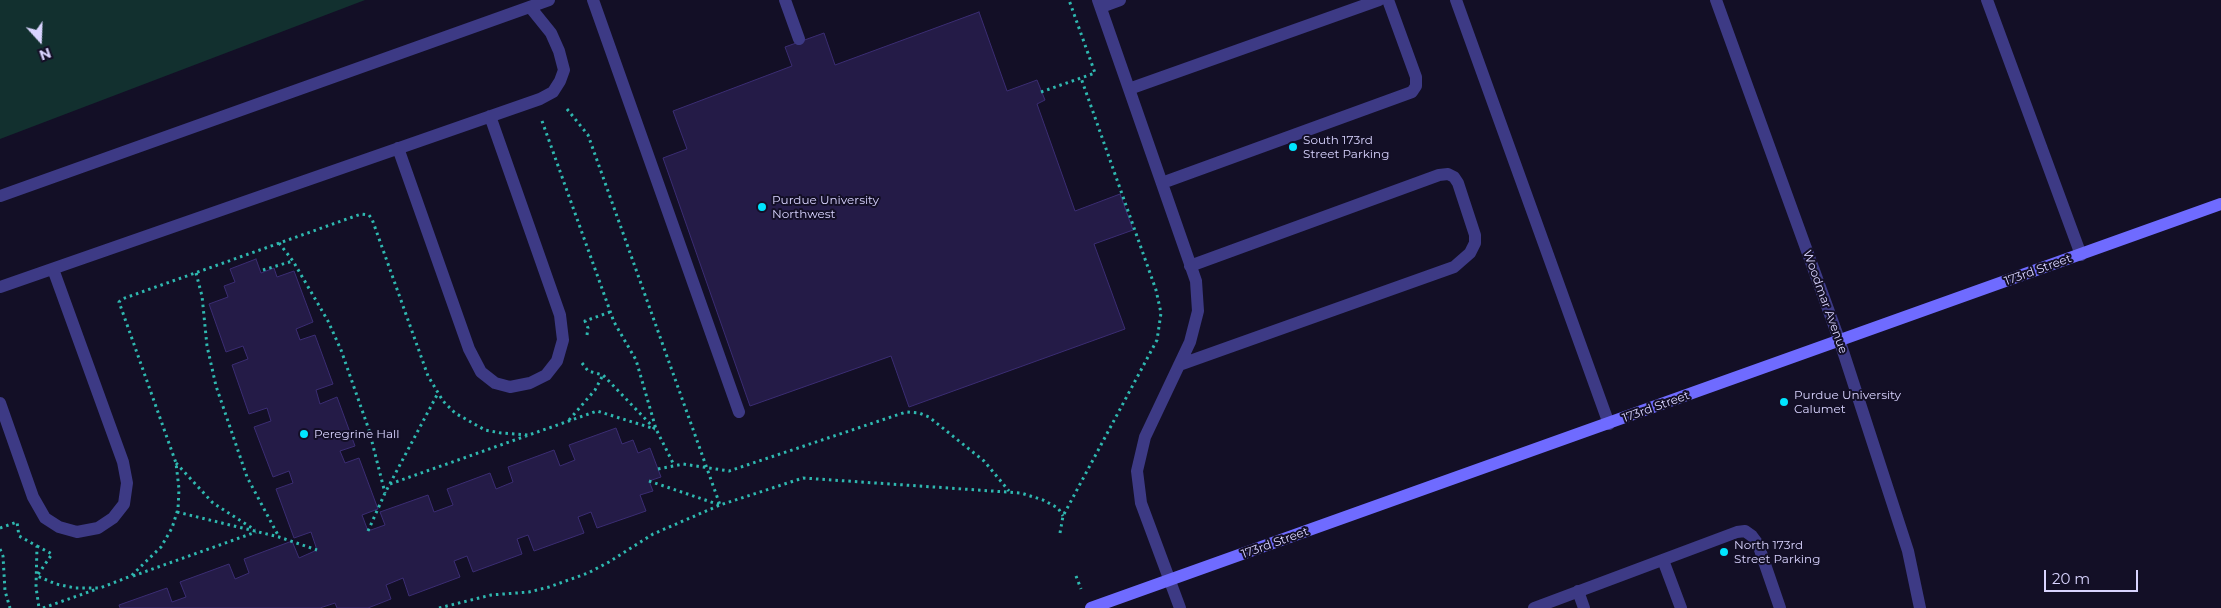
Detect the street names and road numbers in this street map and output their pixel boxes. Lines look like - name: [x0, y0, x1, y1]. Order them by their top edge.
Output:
- street label: Woodmar Avenue: [1800, 248, 1850, 356]
- street label: 173rd Street: [2003, 251, 2073, 289]
- street label: 173rd Street: [1621, 388, 1691, 426]
- street label: 173rd Street: [1240, 524, 1310, 562]

